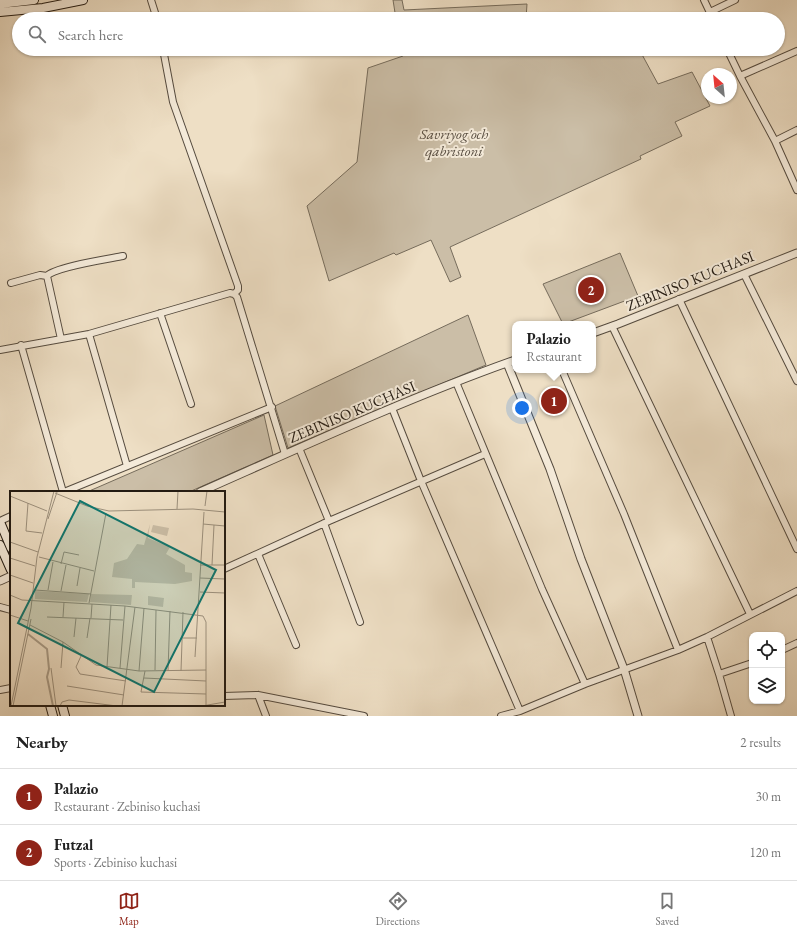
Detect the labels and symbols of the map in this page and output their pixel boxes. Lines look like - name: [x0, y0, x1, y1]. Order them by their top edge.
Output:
- north arrow: [701, 68, 737, 104]
- park label: Savriyog'och qabristoni: [419, 124, 489, 161]
- street label: ZEBINISO KUCHASI: [623, 246, 757, 315]
- pin: 2: [578, 275, 604, 305]
- street label: ZEBINISO KUCHASI: [285, 376, 418, 447]
- pin: 1: [541, 386, 567, 416]
- your location: [512, 398, 532, 418]
- inset map: [10, 491, 225, 706]

